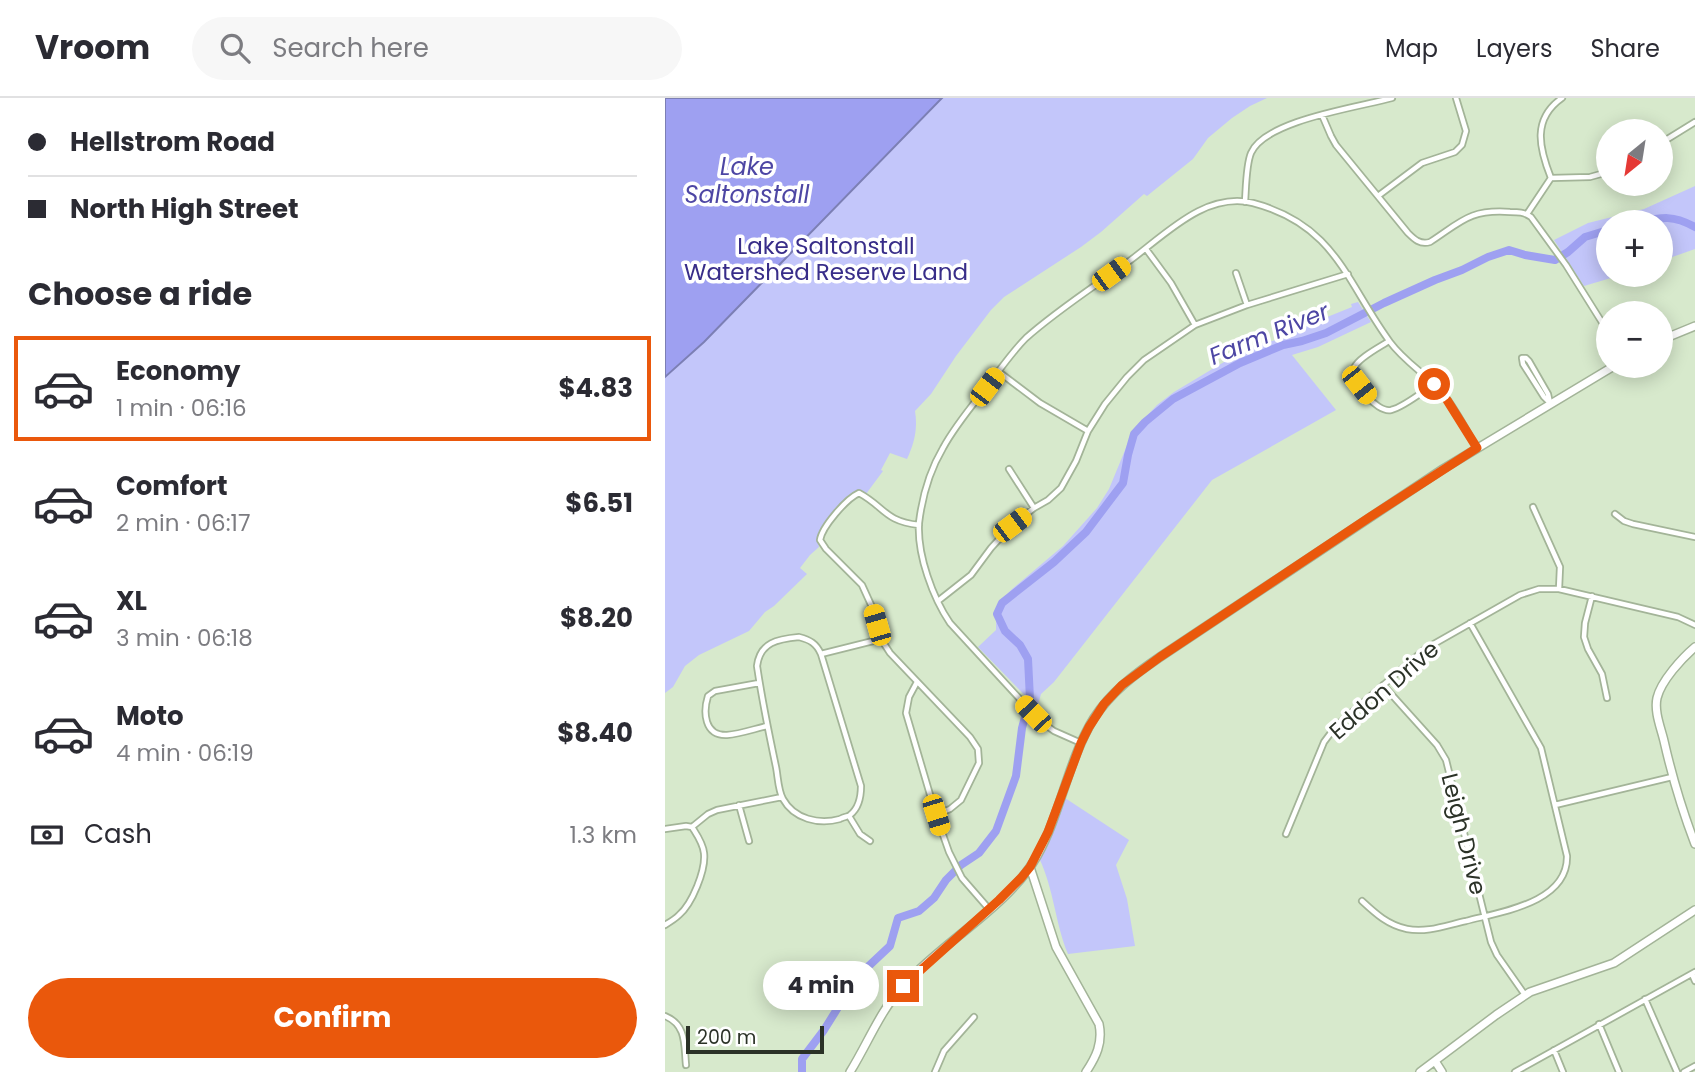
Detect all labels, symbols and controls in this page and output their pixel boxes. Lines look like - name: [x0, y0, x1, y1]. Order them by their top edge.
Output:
- search box: [192, 17, 682, 80]
- text: Vroom: [35, 24, 150, 71]
- icon: search: [216, 29, 254, 67]
- text: Search here: [272, 30, 429, 66]
- text: Map: [1385, 32, 1438, 65]
- text: Layers: [1476, 32, 1552, 65]
- text: Share: [1590, 32, 1660, 65]
- north arrow: [1596, 119, 1673, 196]
- map controls: [1596, 119, 1673, 378]
- text: Hellstrom Road: [70, 124, 275, 160]
- water label: Lake Saltonstall: [685, 150, 810, 211]
- text: North High Street: [70, 191, 298, 227]
- button: +: [1596, 210, 1673, 287]
- park label: Lake Saltonstall Watershed Reserve Land: [684, 230, 968, 288]
- car: [1088, 253, 1135, 295]
- text: Choose a ride: [28, 271, 252, 316]
- water label: Farm River: [1204, 294, 1335, 373]
- button: −: [1596, 301, 1673, 378]
- text: Economy: [116, 353, 240, 389]
- icon: car: [32, 357, 95, 420]
- car: [1338, 362, 1381, 408]
- car: [966, 364, 1009, 410]
- route start: [1418, 368, 1450, 400]
- text: $4.83: [558, 370, 633, 406]
- text: 1 min · 06:16: [116, 392, 247, 424]
- text: Comfort: [116, 468, 228, 504]
- icon: car: [32, 472, 95, 535]
- text: $6.51: [565, 485, 633, 521]
- car: [989, 504, 1036, 546]
- text: 2 min · 06:17: [116, 507, 250, 539]
- text: XL: [116, 583, 147, 619]
- icon: car: [32, 587, 95, 650]
- text: $8.20: [560, 600, 633, 636]
- car: [862, 602, 893, 648]
- text: 3 min · 06:18: [116, 622, 253, 654]
- street label: Eddon Drive: [1322, 633, 1446, 747]
- car: [1011, 692, 1056, 736]
- text: Moto: [116, 698, 184, 734]
- icon: car: [32, 702, 95, 765]
- text: $8.40: [557, 715, 633, 751]
- text: 4 min · 06:19: [116, 737, 254, 769]
- street label: Leigh Drive: [1433, 770, 1495, 898]
- car: [920, 792, 953, 838]
- icon: cash: [28, 816, 66, 854]
- text: Cash: [84, 816, 152, 852]
- text: 1.3 km: [570, 819, 637, 851]
- callout: 4 min: [763, 962, 879, 1010]
- text: 4 min: [787, 969, 855, 1001]
- route end: [887, 970, 919, 1002]
- button: Confirm: [28, 978, 637, 1058]
- scale bar: [686, 1023, 824, 1055]
- text: 200 m: [697, 1024, 756, 1051]

